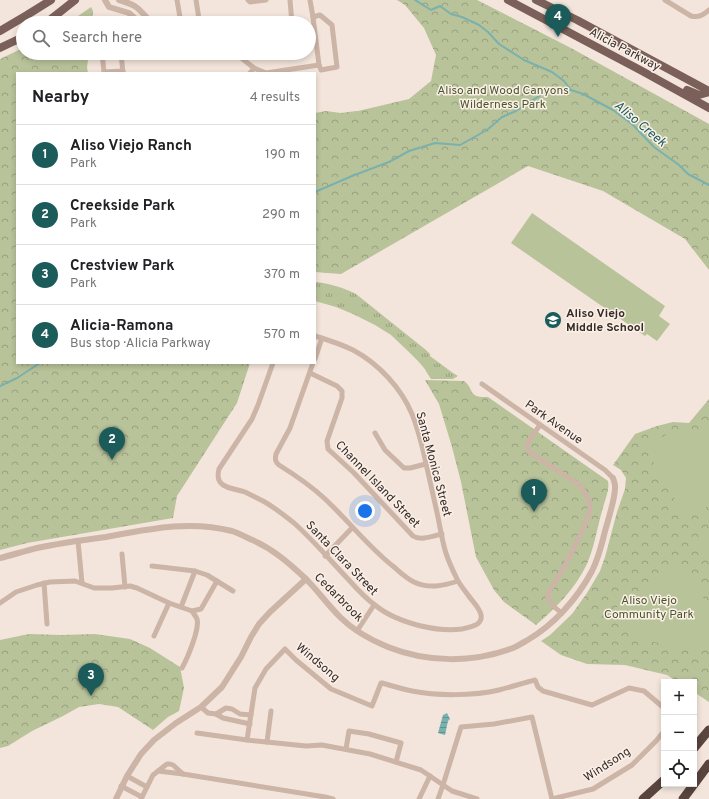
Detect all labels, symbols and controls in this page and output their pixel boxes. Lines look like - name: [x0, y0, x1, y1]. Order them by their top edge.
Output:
- pin: 4: [545, 4, 571, 37]
- search box: [16, 16, 316, 60]
- street label: Alicia Parkway: [586, 24, 663, 75]
- icon: search: [30, 27, 52, 49]
- text: Search here: [62, 29, 142, 48]
- park label: Aliso and Wood Canyons Wilderness Park: [437, 83, 569, 113]
- text: Nearby: [32, 87, 89, 109]
- text: 4 results: [250, 90, 300, 106]
- water label: Aliso Creek: [610, 98, 669, 151]
- text: Aliso Viejo Ranch: [70, 137, 192, 156]
- text: 1: [42, 147, 48, 163]
- text: 190 m: [265, 147, 300, 163]
- text: Park: [70, 156, 97, 172]
- text: Creekside Park: [70, 197, 175, 216]
- text: 2: [41, 207, 49, 223]
- text: 290 m: [262, 207, 300, 223]
- text: Park: [70, 216, 97, 232]
- text: Crestview Park: [70, 257, 175, 276]
- text: 3: [41, 267, 49, 283]
- text: 370 m: [263, 267, 300, 283]
- text: Park: [70, 276, 97, 292]
- place label: Aliso Viejo Middle School: [566, 306, 644, 336]
- school or university icon: Aliso Viejo Middle School: [543, 310, 563, 330]
- text: Alicia-Ramona: [70, 317, 173, 336]
- text: 4: [41, 327, 49, 343]
- text: 570 m: [263, 327, 300, 343]
- text: Bus stop · Alicia Parkway: [70, 336, 211, 352]
- street label: Park Avenue: [521, 397, 586, 449]
- street label: Santa Monica Street: [411, 410, 455, 518]
- pin: 2: [99, 427, 125, 460]
- street label: Channel Island Street: [331, 438, 423, 532]
- pin: 1: [521, 479, 547, 512]
- your location: [355, 501, 375, 521]
- street label: Santa Clara Street: [302, 518, 381, 599]
- street label: Cedarbrook: [310, 570, 366, 626]
- park label: Aliso Viejo Community Park: [604, 593, 694, 623]
- street label: Windsong: [292, 640, 343, 686]
- pin: 3: [78, 663, 104, 696]
- map controls: [661, 679, 697, 787]
- button: +: [661, 679, 697, 715]
- button: −: [661, 715, 697, 751]
- street label: Windsong: [581, 744, 634, 786]
- button: locate: [661, 751, 697, 787]

